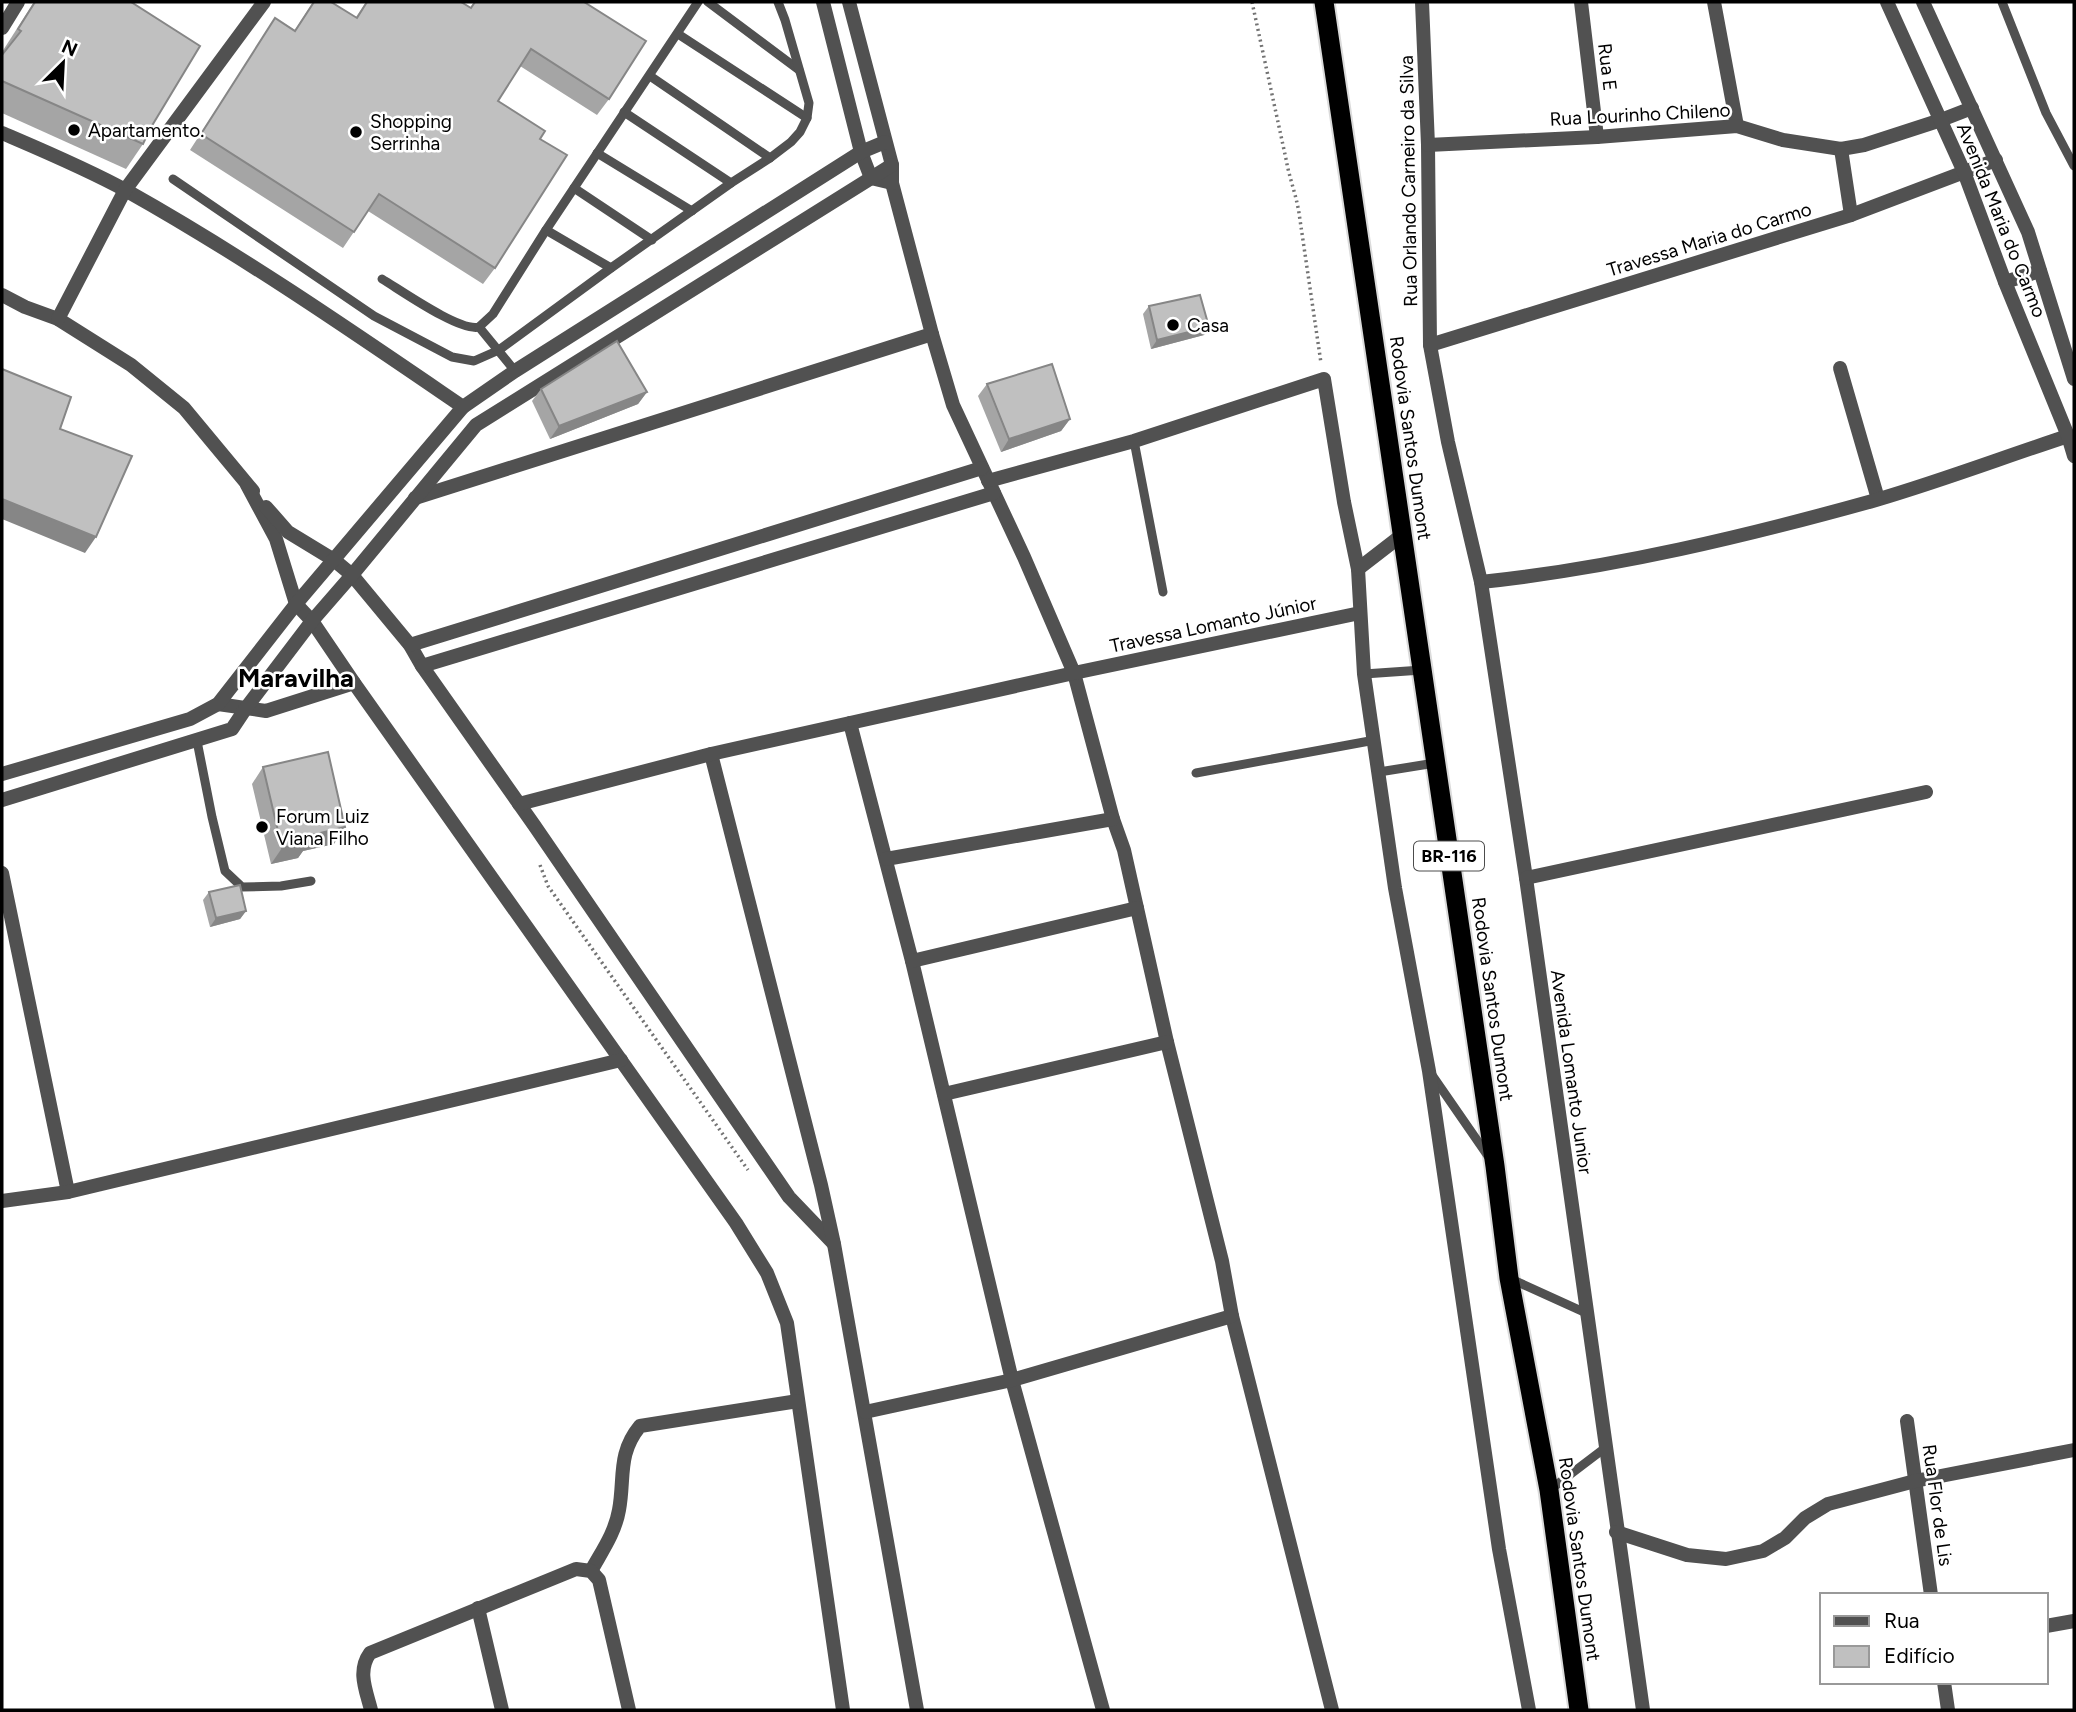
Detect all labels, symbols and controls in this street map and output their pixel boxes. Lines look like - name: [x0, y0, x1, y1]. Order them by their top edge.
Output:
- north arrow: [28, 28, 98, 98]
- text: N: [58, 34, 81, 61]
- street label: Rua E: [1593, 42, 1622, 92]
- street label: Rua Orlando Carneiro da Silva: [1395, 55, 1422, 307]
- street label: Rua Lourinho Chileno: [1549, 98, 1731, 131]
- place label: Shopping Serrinha: [370, 110, 452, 155]
- place label: Apartamento.: [88, 119, 204, 142]
- street label: Avenida Maria do Carmo: [1952, 119, 2051, 321]
- marker: Apartamento.: [66, 122, 82, 138]
- marker: Shopping Serrinha: [348, 124, 364, 140]
- street label: Travessa Maria do Carmo: [1604, 197, 1814, 282]
- place label: Casa: [1187, 314, 1229, 337]
- marker: Casa: [1165, 317, 1181, 333]
- street label: Rodovia Santos Dumont: [1385, 335, 1436, 542]
- street label: Travessa Lomanto Júnior: [1108, 591, 1319, 658]
- district label: Maravilha: [238, 662, 354, 694]
- place label: Forum Luiz Viana Filho: [276, 805, 369, 850]
- marker: Forum Luiz Viana Filho: [254, 819, 270, 835]
- road number: BR-116: [1414, 842, 1484, 870]
- street label: Rodovia Santos Dumont: [1467, 896, 1518, 1103]
- street label: Avenida Lomanto Junior: [1546, 968, 1597, 1176]
- street label: Rua Flor de Lis: [1918, 1443, 1957, 1568]
- street label: Rodovia Santos Dumont: [1554, 1456, 1605, 1663]
- legend: [1820, 1593, 2048, 1684]
- text: Rua: [1884, 1608, 1920, 1633]
- text: Edifício: [1884, 1643, 1955, 1668]

